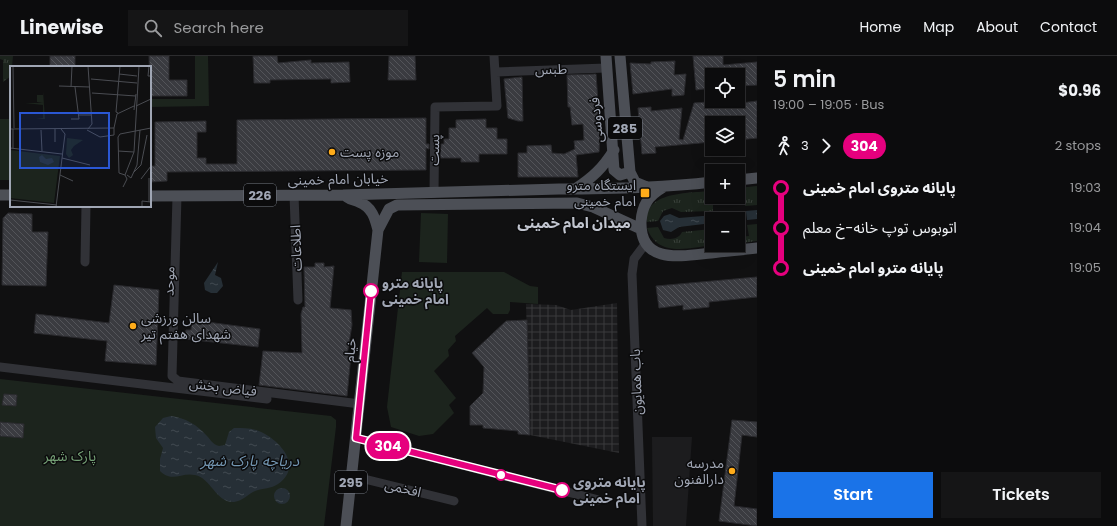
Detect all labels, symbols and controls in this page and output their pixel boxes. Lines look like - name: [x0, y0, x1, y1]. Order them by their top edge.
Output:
- search box: [128, 10, 408, 46]
- text: Linewise: [20, 14, 104, 41]
- icon: search: [142, 17, 164, 39]
- text: Search here: [174, 17, 264, 38]
- text: Home: [859, 17, 901, 37]
- text: Map: [923, 17, 954, 37]
- text: About: [976, 17, 1018, 37]
- text: Contact: [1040, 17, 1097, 37]
- street label: طبس: [535, 59, 567, 79]
- text: 5 min: [773, 64, 836, 95]
- inset map: [10, 66, 151, 207]
- map controls: [705, 68, 745, 252]
- button: locate: [705, 68, 745, 108]
- text: $0.96: [1058, 80, 1101, 101]
- text: 19:00 – 19:05 · Bus: [773, 95, 884, 114]
- street label: فردوسی: [584, 96, 608, 144]
- button: layers: [705, 116, 745, 156]
- road number: 285: [608, 117, 642, 139]
- street label: پست: [424, 134, 444, 166]
- icon: walk: [773, 135, 795, 157]
- icon: forward: [815, 135, 837, 157]
- text: 3: [801, 136, 809, 155]
- text: 304: [851, 136, 878, 156]
- text: 2 stops: [1055, 136, 1101, 155]
- place label: موزه پست: [340, 142, 399, 162]
- marker: موزه پست: [327, 147, 337, 157]
- button: +: [705, 164, 745, 204]
- street label: خیابان امام خمینی: [288, 168, 389, 191]
- place label: ایستگاه مترو امام خمینی: [566, 175, 636, 212]
- text: پایانه متروی امام خمینی: [803, 177, 956, 198]
- text: 19:03: [1070, 178, 1101, 197]
- road number: 226: [244, 184, 276, 206]
- marker: ایستگاه مترو امام خمینی: [639, 187, 651, 199]
- district label: میدان امام خمینی: [517, 212, 631, 234]
- button: −: [705, 212, 745, 252]
- text: اتوبوس توپ خانه-خ معلم: [803, 217, 957, 238]
- text: 19:04: [1070, 218, 1101, 237]
- street label: اطلاعات: [285, 225, 307, 271]
- text: پایانه مترو امام خمینی: [803, 257, 944, 278]
- text: 19:05: [1070, 258, 1101, 277]
- street label: موحد: [158, 266, 180, 296]
- place label: پایانه مترو امام خمینی: [382, 273, 449, 310]
- marker: پایانه مترو امام خمینی: [363, 283, 379, 299]
- place label: سالن ورزشی شهدای هفتم تیر: [140, 308, 231, 345]
- marker: سالن ورزشی شهدای هفتم تیر: [128, 321, 138, 331]
- street label: خیام: [339, 337, 362, 363]
- street label: باب همایون: [625, 348, 647, 415]
- street label: فیاض بخش: [188, 373, 258, 401]
- line badge: 304: [365, 433, 411, 459]
- text: 304: [374, 436, 402, 456]
- park label: پارک شهر: [43, 446, 96, 466]
- water label: دریاچه پارک شهر: [200, 450, 300, 471]
- place label: مدرسه دارالفنون: [674, 453, 724, 489]
- marker: مدرسه دارالفنون: [727, 466, 737, 476]
- unlabelled marker: [495, 469, 507, 481]
- road number: 295: [335, 471, 367, 493]
- place label: پایانه متروی امام خمینی: [573, 472, 646, 509]
- button: Start: [773, 472, 933, 518]
- button: Tickets: [941, 472, 1101, 518]
- street label: افخمی: [383, 474, 423, 502]
- marker: پایانه متروی امام خمینی: [554, 482, 570, 498]

